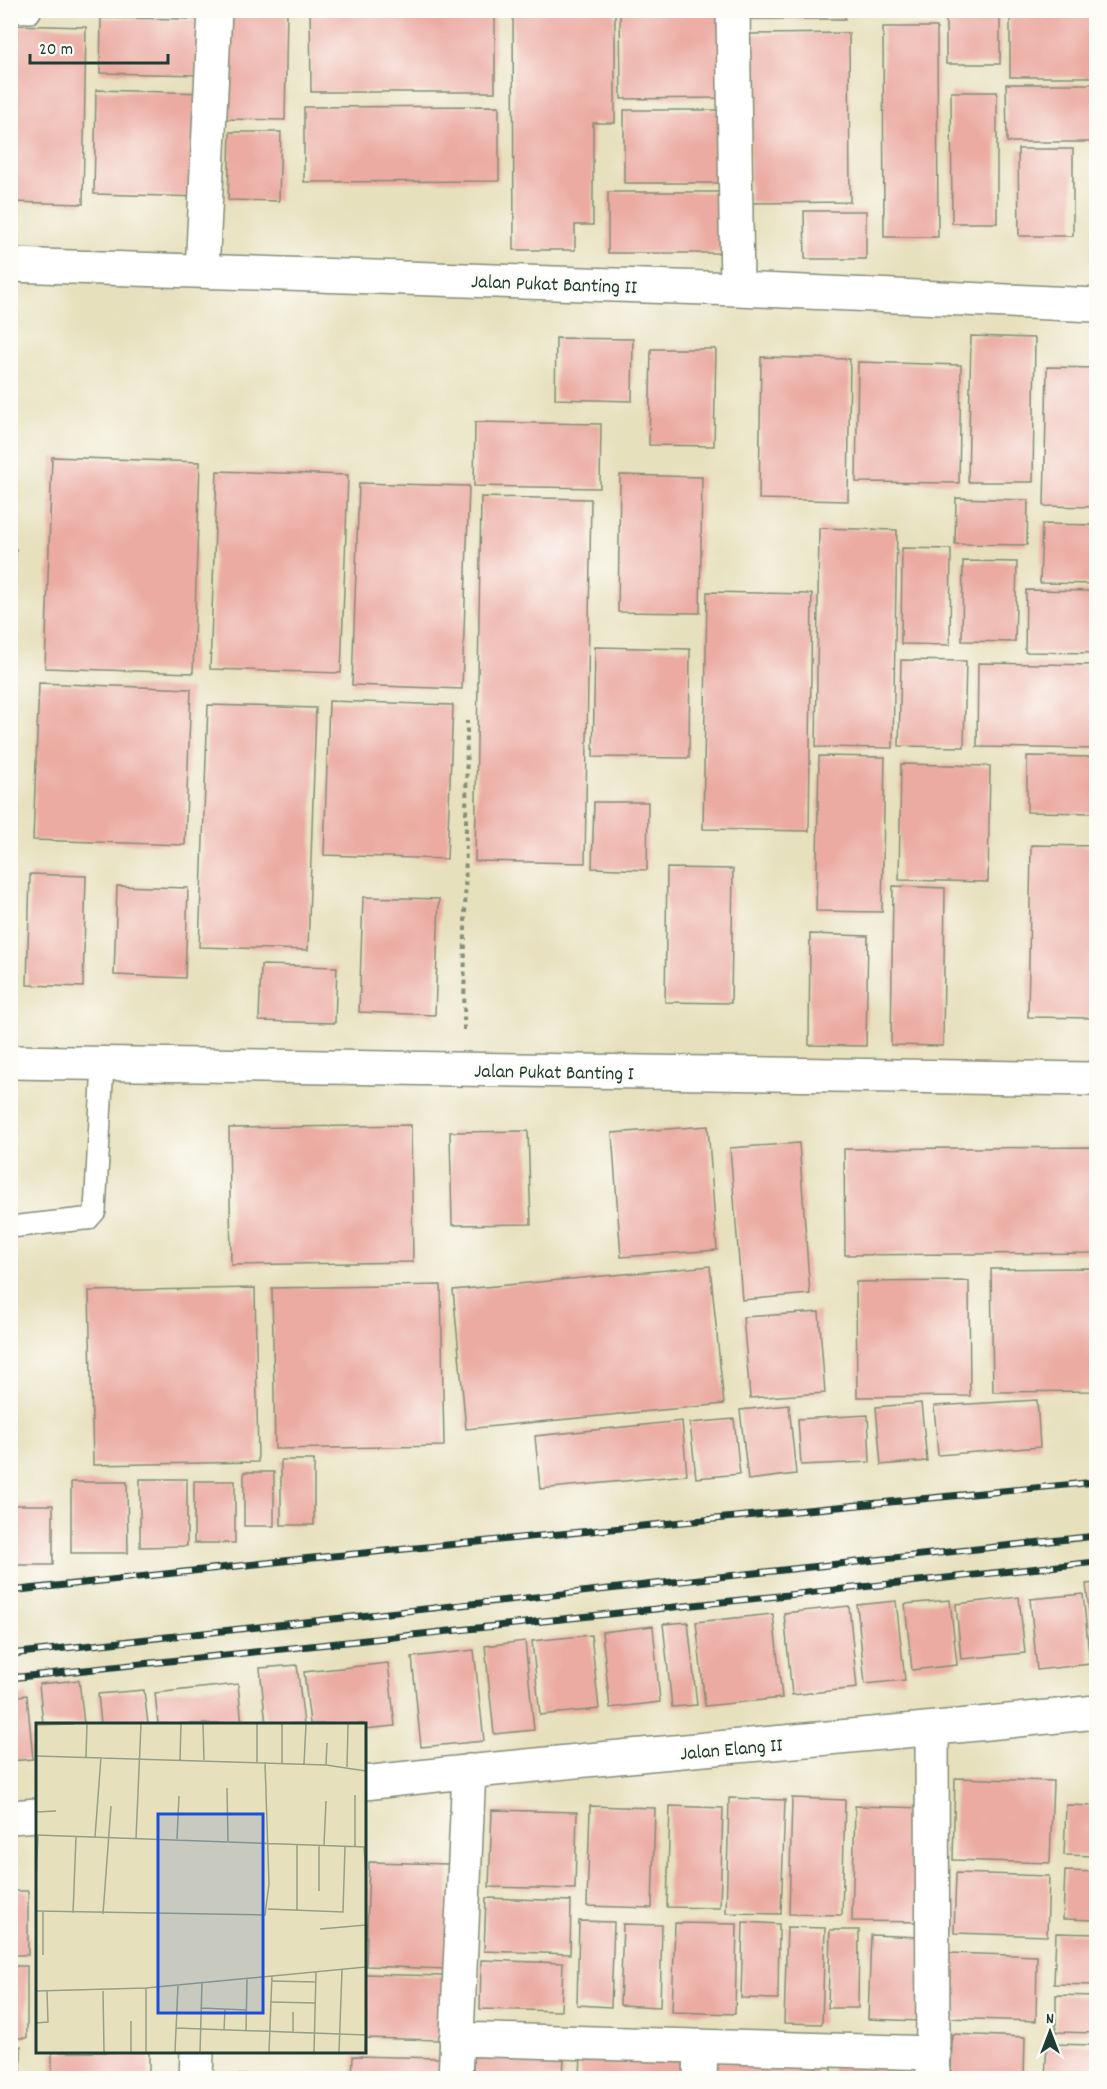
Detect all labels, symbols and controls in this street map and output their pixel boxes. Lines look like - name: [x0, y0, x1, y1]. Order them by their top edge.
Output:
- scale bar: [30, 27, 168, 65]
- text: 20 m: [39, 38, 73, 63]
- street label: Jalan Pukat Banting II: [470, 269, 637, 303]
- street label: Jalan Pukat Banting I: [474, 1059, 634, 1089]
- inset map: [36, 1723, 366, 2053]
- street label: Jalan Elang II: [679, 1733, 784, 1769]
- north arrow: [1020, 2002, 1080, 2062]
- text: N: [1046, 2008, 1054, 2031]

